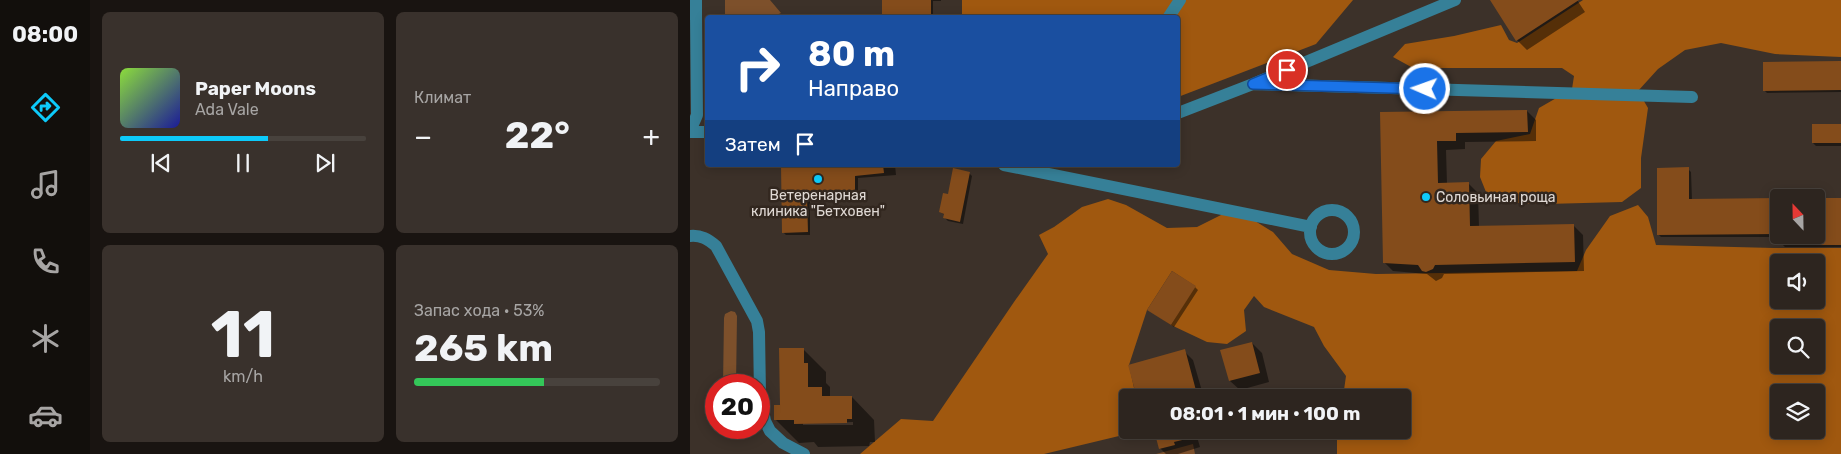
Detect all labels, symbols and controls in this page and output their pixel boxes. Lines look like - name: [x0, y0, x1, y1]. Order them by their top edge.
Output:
- text: 08:00: [12, 21, 78, 48]
- text: 80 m: [808, 33, 895, 75]
- icon: right: [725, 35, 790, 100]
- pin: [1266, 49, 1308, 91]
- icon: arrive: [1273, 56, 1301, 84]
- position arrow: [1398, 62, 1450, 114]
- text: Направо: [808, 75, 899, 102]
- text: Paper Moons: [195, 77, 316, 100]
- text: Климат: [414, 88, 471, 107]
- icon: directions: [28, 90, 63, 125]
- text: Ada Vale: [195, 100, 259, 119]
- text: 22°: [505, 112, 570, 158]
- text: −: [414, 120, 432, 153]
- text: +: [643, 120, 660, 153]
- icon: arrive: [791, 130, 819, 158]
- text: Затем: [725, 133, 781, 156]
- icon: previous: [147, 149, 175, 177]
- icon: pause: [229, 149, 257, 177]
- icon: next: [311, 149, 339, 177]
- icon: music: [28, 167, 63, 202]
- marker: Ветеренарная клиника "Бетховен": [812, 173, 824, 185]
- place label: Ветеренарная клиника "Бетховен": [751, 187, 885, 220]
- place label: Соловьиная роща: [1436, 189, 1556, 206]
- north arrow: [1770, 189, 1825, 244]
- map controls: [1770, 189, 1825, 439]
- marker: Соловьиная роща: [1420, 191, 1432, 203]
- icon: phone: [28, 244, 63, 279]
- button: sound: [1770, 254, 1825, 309]
- text: 11: [211, 296, 275, 373]
- text: Запас хода · 53%: [414, 301, 544, 320]
- button: search: [1770, 319, 1825, 374]
- icon: climate: [28, 321, 63, 356]
- text: 265 km: [414, 325, 553, 371]
- text: km/h: [223, 367, 263, 386]
- speed limit sign: 20: [705, 374, 770, 439]
- button: layers: [1770, 384, 1825, 439]
- icon: car: [28, 398, 63, 433]
- text: 08:01 · 1 мин · 100 m: [1170, 402, 1360, 425]

